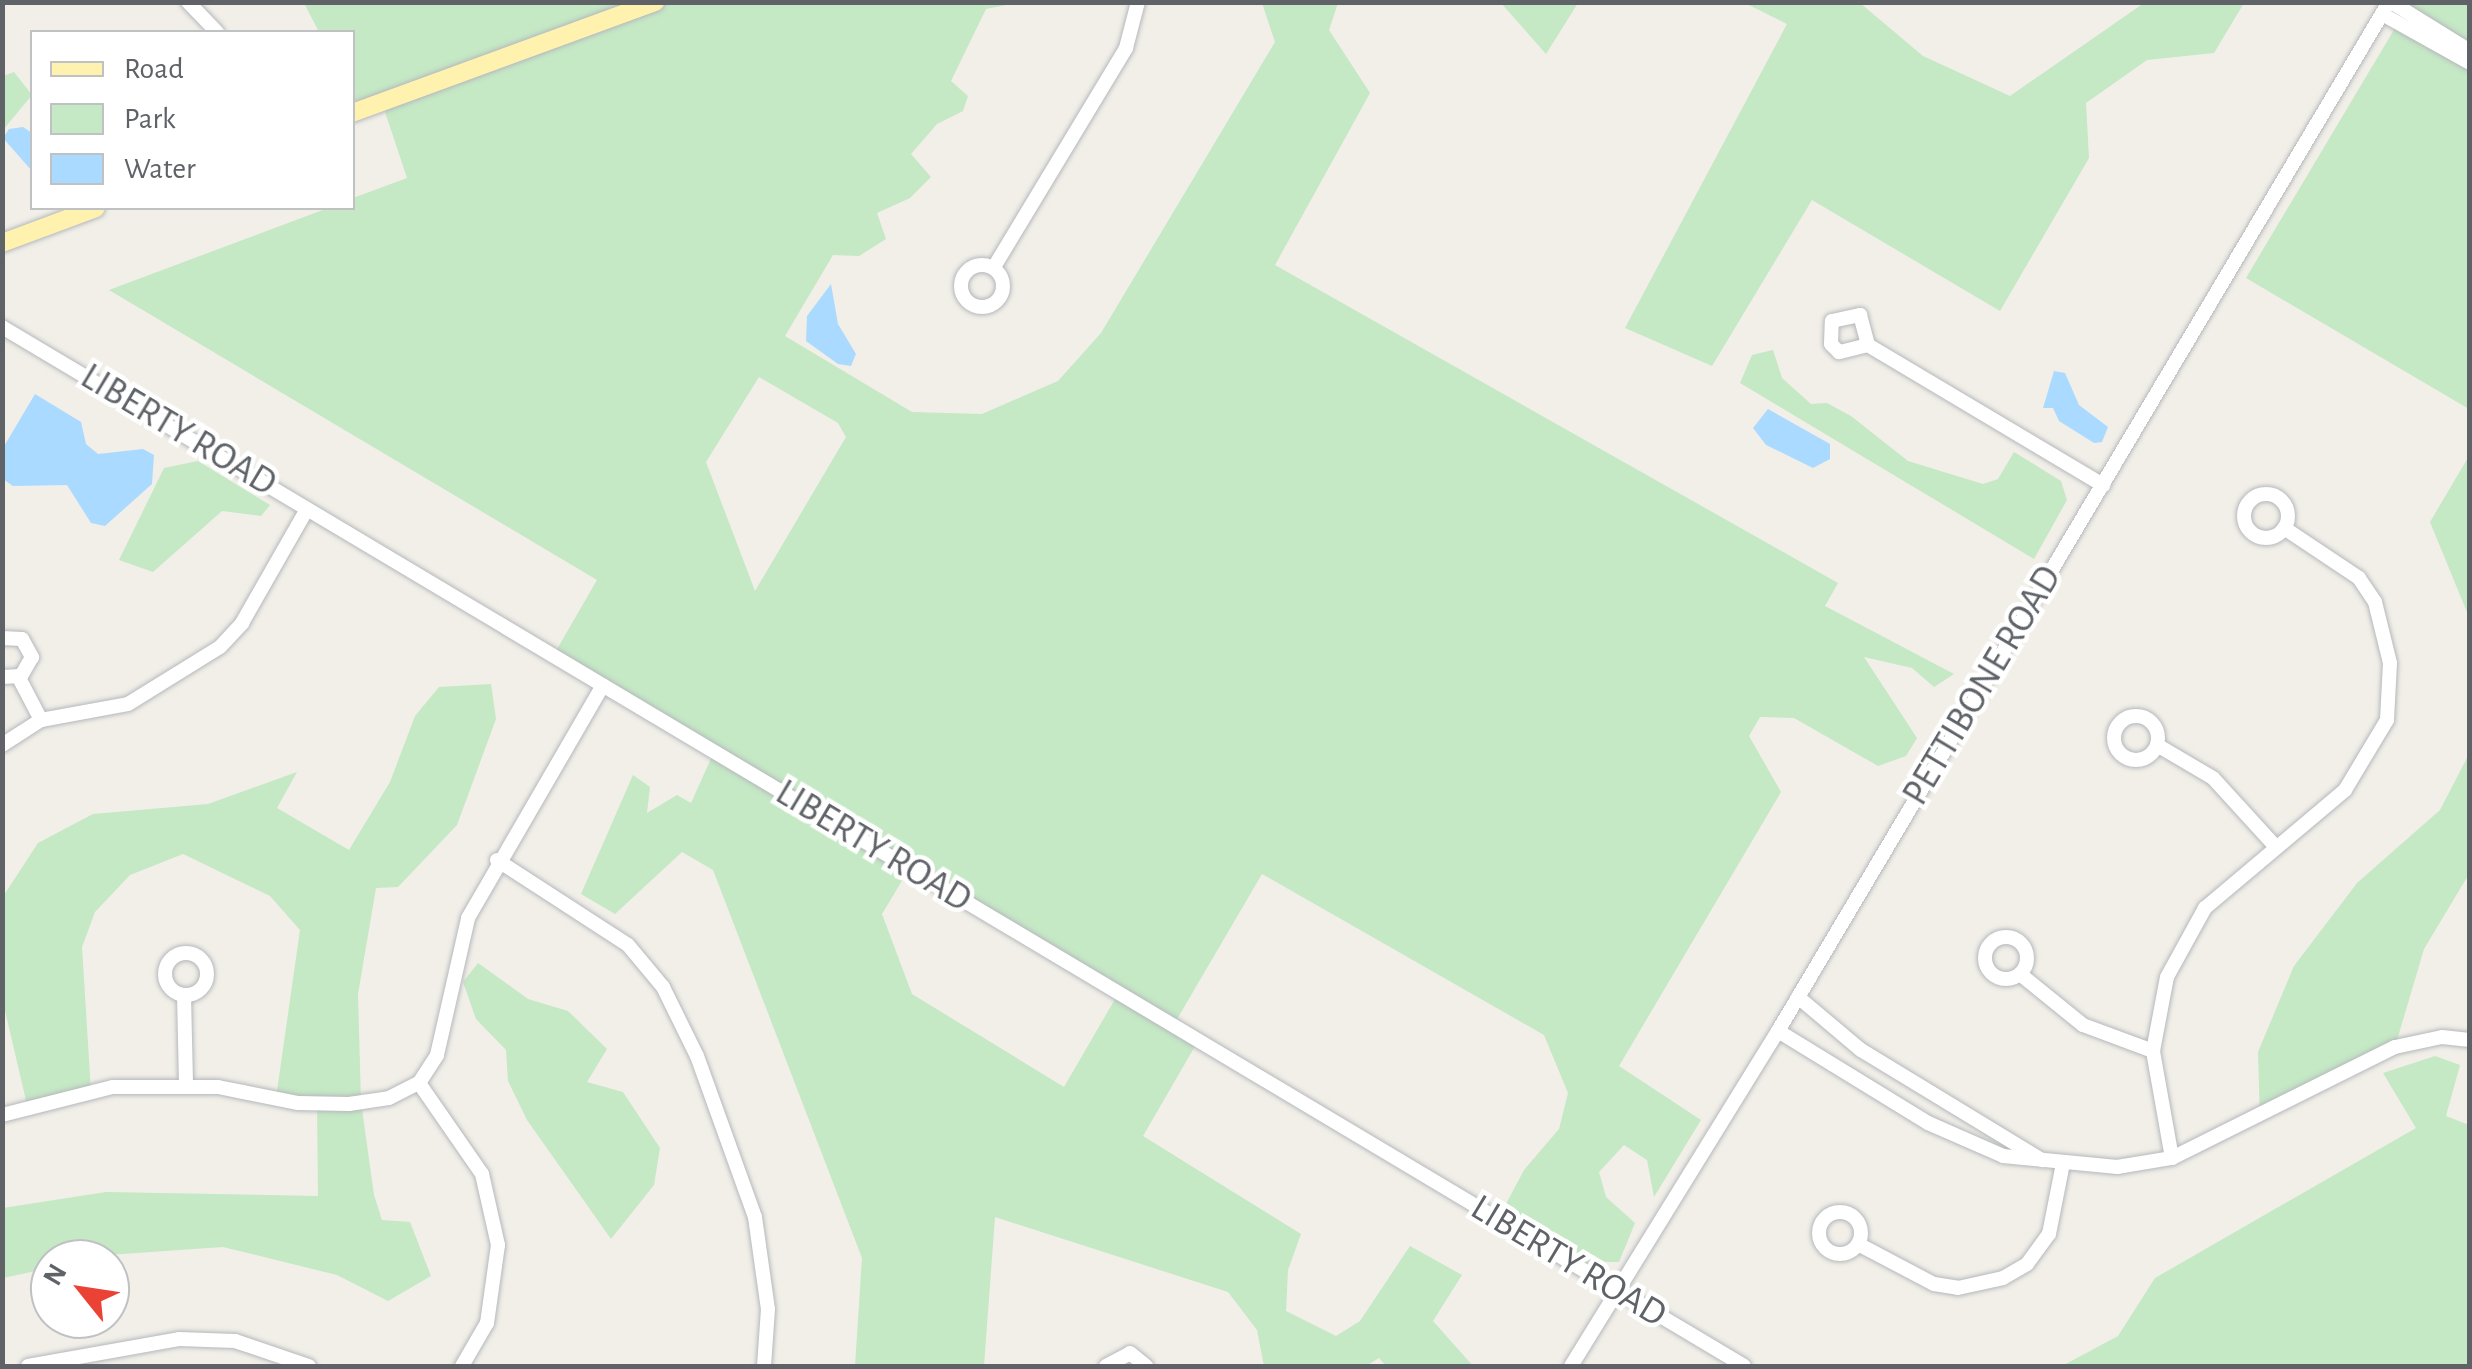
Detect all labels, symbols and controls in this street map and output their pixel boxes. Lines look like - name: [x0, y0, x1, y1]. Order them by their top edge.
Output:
- legend: [30, 30, 355, 210]
- text: Road: [124, 54, 184, 84]
- text: Park: [124, 104, 176, 134]
- text: Water: [124, 154, 196, 184]
- street label: LIBERTY ROAD: [72, 355, 284, 507]
- street label: PETTIBONE ROAD: [1894, 558, 2072, 814]
- street label: LIBERTY ROAD: [767, 771, 979, 923]
- street label: LIBERTY ROAD: [1462, 1186, 1674, 1338]
- north arrow: [30, 1239, 130, 1339]
- text: N: [39, 1260, 73, 1290]

